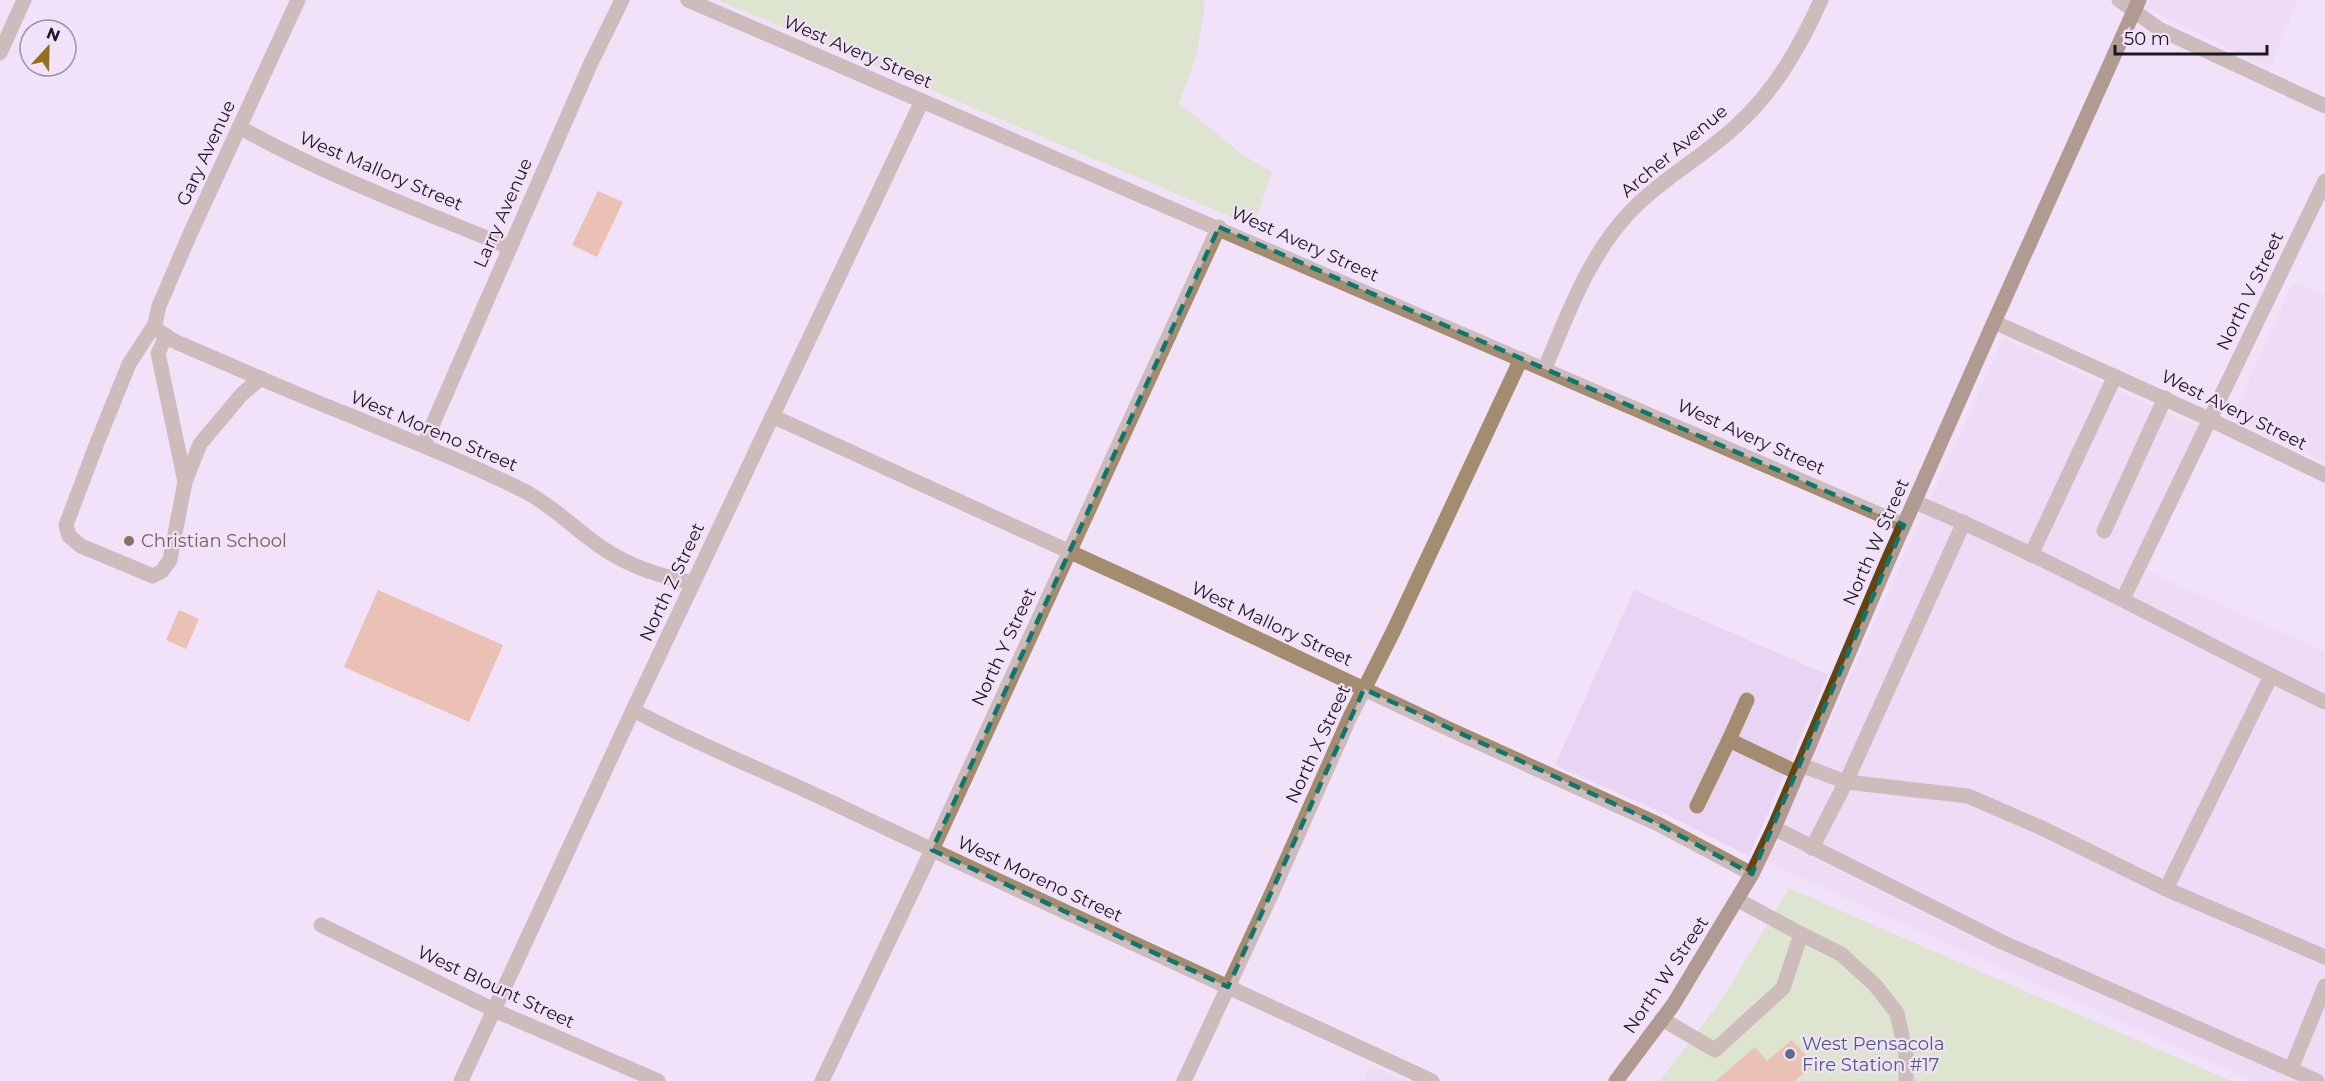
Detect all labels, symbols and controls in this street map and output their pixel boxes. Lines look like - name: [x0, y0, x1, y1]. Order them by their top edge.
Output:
- street label: West Avery Street: [780, 11, 936, 93]
- north arrow: [18, 18, 78, 78]
- scale bar: [2115, 18, 2266, 56]
- text: N: [44, 23, 63, 46]
- text: 50 m: [2124, 28, 2170, 50]
- street label: Gary Avenue: [172, 97, 240, 209]
- street label: Archer Avenue: [1616, 100, 1732, 202]
- street label: West Mallory Street: [296, 127, 466, 215]
- street label: Larry Avenue: [469, 155, 537, 271]
- street label: West Avery Street: [1228, 202, 1382, 286]
- street label: North V Street: [2212, 228, 2288, 354]
- street label: West Avery Street: [2158, 365, 2310, 455]
- street label: West Moreno Street: [347, 386, 521, 476]
- street label: West Avery Street: [1674, 395, 1828, 479]
- street label: North W Street: [1838, 475, 1914, 609]
- street label: North Z Street: [635, 519, 709, 645]
- place label: Christian School: [141, 530, 287, 552]
- marker: Christian School: [122, 534, 136, 548]
- street label: West Mallory Street: [1188, 577, 1356, 671]
- street label: North Y Street: [967, 584, 1041, 710]
- street label: North X Street: [1281, 681, 1355, 807]
- street label: West Moreno Street: [954, 831, 1126, 927]
- street label: North W Street: [1619, 912, 1713, 1038]
- street label: West Blount Street: [414, 941, 578, 1033]
- place label: West Pensacola Fire Station #17: [1802, 1033, 1945, 1076]
- marker: West Pensacola Fire Station #17: [1783, 1047, 1797, 1061]

